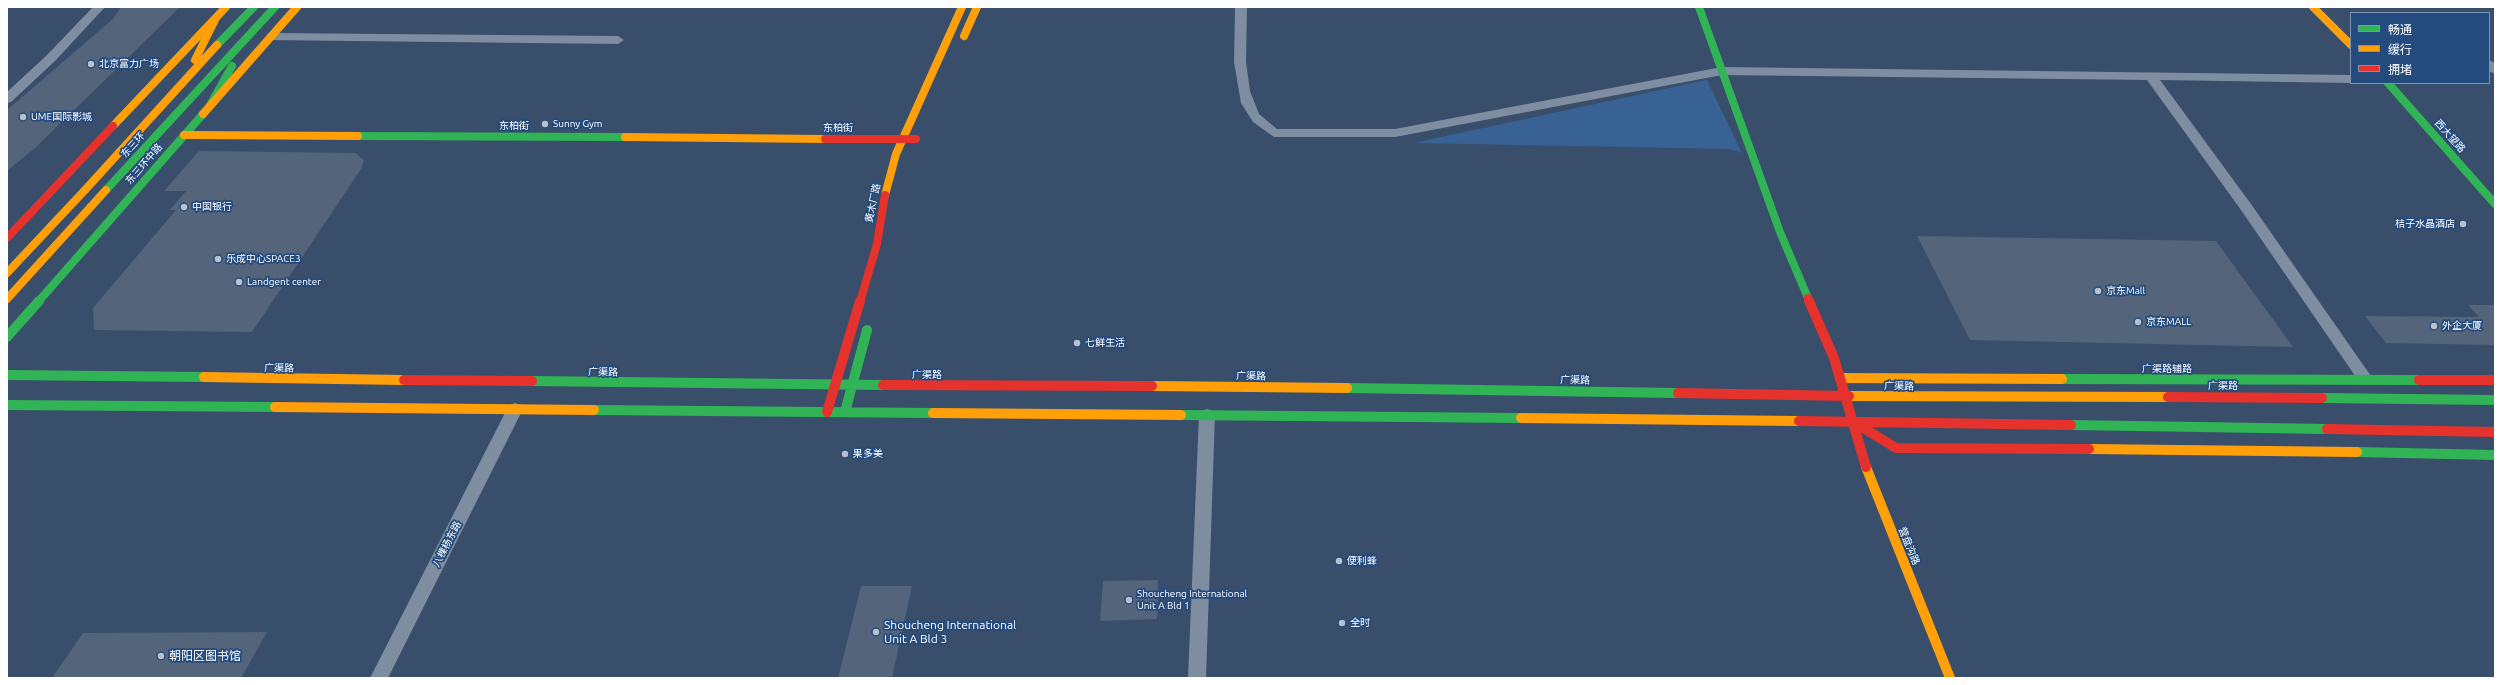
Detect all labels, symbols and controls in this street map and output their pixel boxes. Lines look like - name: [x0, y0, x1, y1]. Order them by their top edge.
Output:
- legend: [2350, 12, 2490, 84]
- text: 畅通: [2388, 23, 2412, 36]
- text: 缓行: [2388, 43, 2412, 56]
- place label: 北京富力广场: [99, 58, 159, 70]
- marker: 北京富力广场: [86, 59, 96, 69]
- text: 拥堵: [2388, 63, 2412, 76]
- place label: UME国际影城: [31, 111, 92, 123]
- marker: UME国际影城: [18, 112, 28, 122]
- street label: 西大望路: [2432, 117, 2468, 155]
- place label: Sunny Gym: [553, 118, 602, 130]
- marker: Sunny Gym: [540, 119, 550, 129]
- street label: 东柏街: [499, 120, 529, 132]
- street label: 东柏街: [823, 122, 853, 134]
- street label: 东三环: [118, 130, 148, 160]
- street label: 东三环中路: [123, 141, 165, 187]
- street label: 黄木厂路: [863, 182, 883, 224]
- place label: 中国银行: [192, 201, 232, 213]
- marker: 中国银行: [179, 202, 189, 212]
- place label: 桔子水晶酒店: [2395, 218, 2455, 230]
- marker: 桔子水晶酒店: [2458, 219, 2468, 229]
- place label: 乐成中心SPACE3: [226, 253, 301, 265]
- marker: 乐成中心SPACE3: [213, 254, 223, 264]
- place label: Landgent center: [247, 276, 321, 288]
- marker: Landgent center: [234, 277, 244, 287]
- place label: 京东Mall: [2106, 285, 2145, 297]
- marker: 京东Mall: [2093, 286, 2103, 296]
- place label: 京东MALL: [2146, 316, 2191, 328]
- marker: 京东MALL: [2133, 317, 2143, 327]
- place label: 外企大厦: [2442, 320, 2482, 332]
- marker: 外企大厦: [2429, 321, 2439, 331]
- place label: 七鲜生活: [1085, 337, 1125, 349]
- marker: 七鲜生活: [1072, 338, 1082, 348]
- street label: 广渠路: [264, 362, 294, 374]
- street label: 广渠路辅路: [2142, 363, 2192, 375]
- street label: 广渠路: [588, 366, 618, 378]
- street label: 广渠路: [912, 369, 942, 381]
- street label: 广渠路: [1236, 370, 1266, 382]
- street label: 广渠路: [1560, 374, 1590, 386]
- street label: 广渠路: [1884, 380, 1914, 392]
- street label: 广渠路: [2208, 380, 2238, 392]
- place label: 果多美: [853, 448, 883, 460]
- marker: 果多美: [840, 449, 850, 459]
- street label: 八棵杨东路: [430, 519, 464, 569]
- street label: 营盘沟路: [1896, 525, 1922, 567]
- place label: 便利蜂: [1347, 555, 1377, 567]
- marker: 便利蜂: [1334, 556, 1344, 566]
- place label: Shoucheng International Unit A Bld 1: [1137, 588, 1247, 612]
- marker: Shoucheng International Unit A Bld 1: [1124, 595, 1134, 605]
- place label: 全时: [1350, 617, 1370, 629]
- place label: Shoucheng International Unit A Bld 3: [884, 618, 1016, 646]
- marker: 全时: [1337, 618, 1347, 628]
- marker: Shoucheng International Unit A Bld 3: [871, 627, 881, 637]
- place label: 朝阳区图书馆: [169, 649, 241, 663]
- marker: 朝阳区图书馆: [156, 651, 166, 661]

